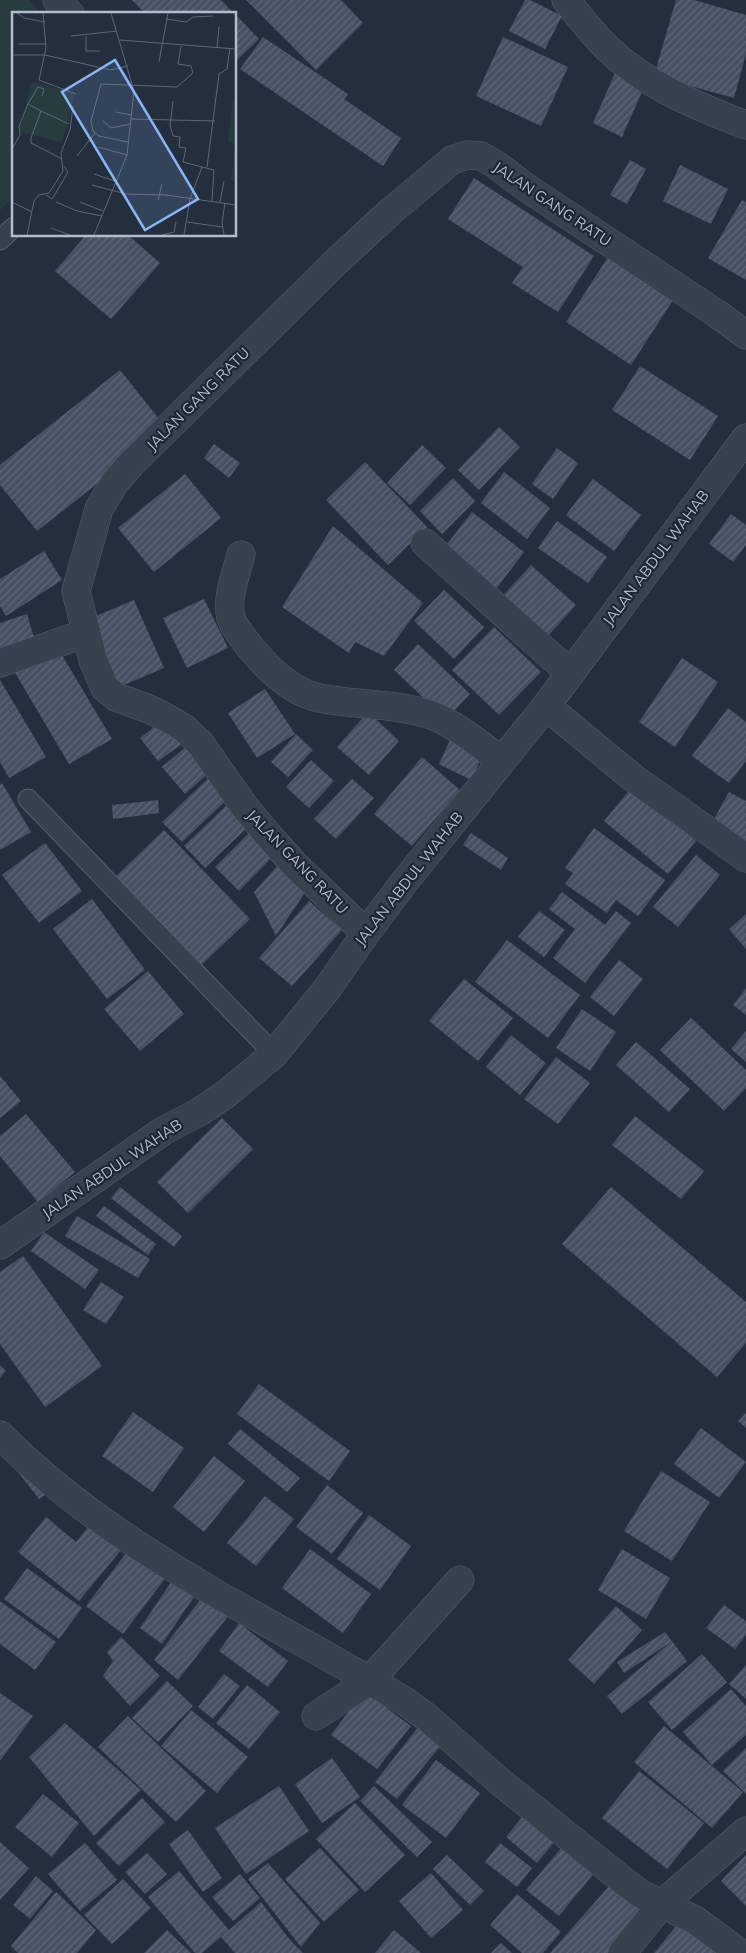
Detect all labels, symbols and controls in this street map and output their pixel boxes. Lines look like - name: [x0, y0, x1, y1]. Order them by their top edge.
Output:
- inset map: [12, 12, 236, 236]
- street label: JALAN GANG RATU: [490, 157, 615, 250]
- street label: JALAN GANG RATU: [142, 343, 253, 454]
- street label: JALAN ABDUL WAHAB: [598, 486, 713, 629]
- street label: JALAN GANG RATU: [243, 805, 352, 918]
- street label: JALAN ABDUL WAHAB: [350, 808, 467, 950]
- street label: JALAN ABDUL WAHAB: [38, 1115, 185, 1223]

